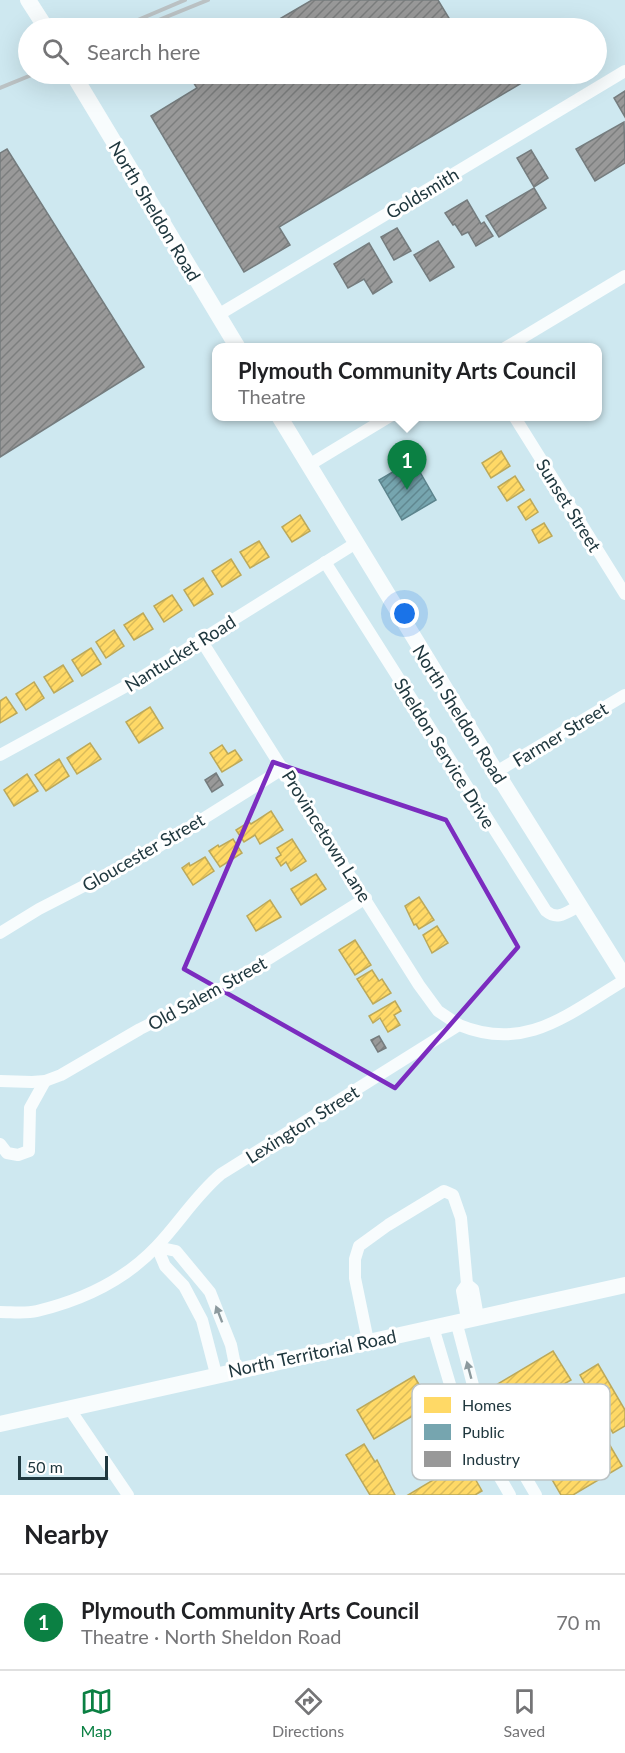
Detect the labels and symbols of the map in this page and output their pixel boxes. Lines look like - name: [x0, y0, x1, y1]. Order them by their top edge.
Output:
- street label: North Sheldon Road: [104, 137, 206, 285]
- street label: Goldsmith: [382, 163, 462, 223]
- pin: 1: [388, 440, 426, 490]
- street label: Sunset Street: [532, 454, 607, 556]
- your location: [390, 599, 419, 628]
- street label: Nantucket Road: [121, 610, 239, 696]
- street label: North Sheldon Road: [408, 640, 512, 788]
- street label: Sheldon Service Drive: [390, 674, 500, 832]
- street label: Farmer Street: [509, 697, 612, 771]
- street label: Provincetown Lane: [278, 766, 376, 906]
- street label: Gloucester Street: [78, 808, 208, 896]
- street label: Old Salem Street: [144, 951, 271, 1035]
- street label: Lexington Street: [241, 1080, 363, 1168]
- one-way arrow: [214, 1305, 224, 1323]
- street label: North Territorial Road: [226, 1324, 398, 1382]
- one-way arrow: [464, 1360, 474, 1379]
- legend: [412, 1384, 610, 1480]
- text: Homes: [462, 1395, 512, 1414]
- text: Public: [462, 1422, 505, 1441]
- text: Industry: [462, 1449, 521, 1468]
- scale bar: [18, 1453, 108, 1480]

